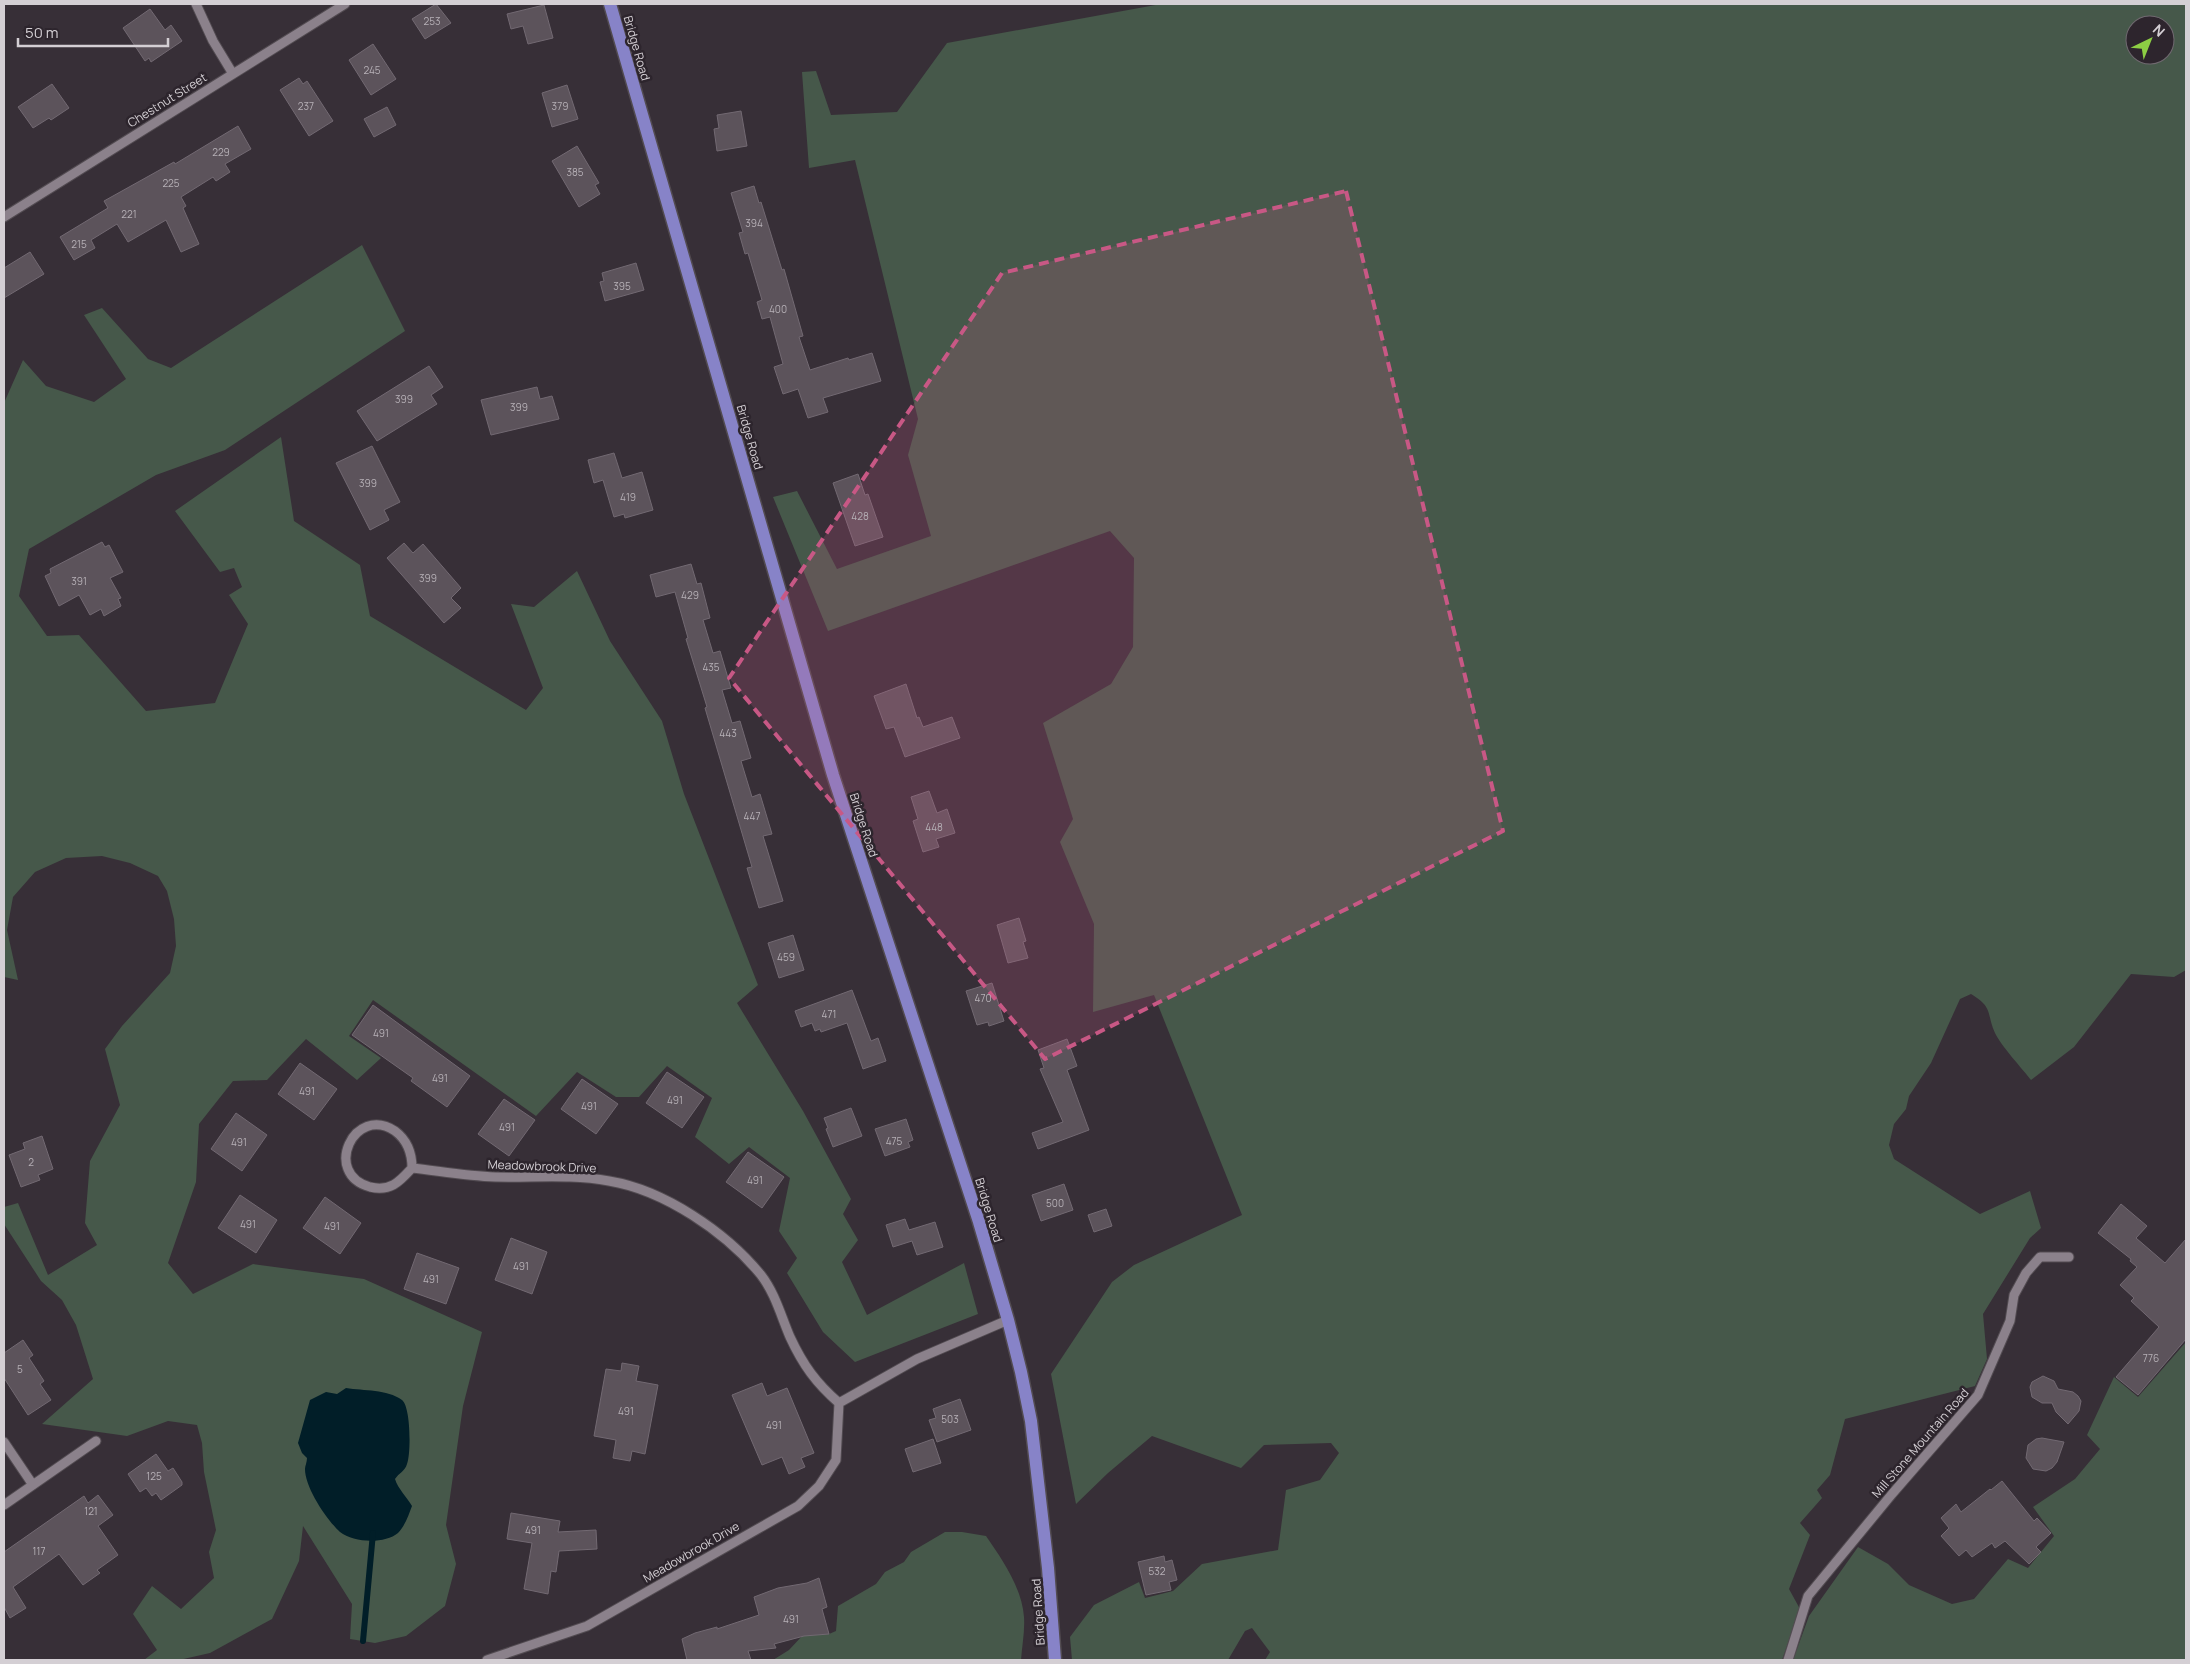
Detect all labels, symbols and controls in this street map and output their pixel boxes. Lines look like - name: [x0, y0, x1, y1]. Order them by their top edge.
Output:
- house number: 253: [423, 14, 441, 28]
- street label: Bridge Road: [620, 14, 654, 82]
- scale bar: [18, 15, 168, 47]
- north arrow: [2125, 15, 2175, 65]
- text: N: [2149, 20, 2169, 41]
- text: 50 m: [25, 22, 59, 43]
- house number: 245: [363, 63, 381, 77]
- street label: Chestnut Street: [124, 69, 210, 131]
- house number: 237: [298, 99, 314, 113]
- house number: 379: [552, 99, 568, 113]
- house number: 229: [212, 145, 230, 159]
- house number: 385: [566, 165, 584, 179]
- house number: 225: [162, 176, 180, 190]
- house number: 221: [121, 207, 137, 221]
- house number: 394: [745, 216, 763, 230]
- house number: 215: [71, 237, 87, 251]
- house number: 395: [613, 279, 631, 293]
- house number: 400: [769, 302, 787, 316]
- house number: 399: [395, 392, 413, 406]
- house number: 399: [510, 400, 528, 414]
- street label: Bridge Road: [733, 403, 767, 471]
- house number: 399: [359, 476, 377, 490]
- house number: 419: [620, 490, 636, 504]
- house number: 428: [851, 509, 869, 523]
- house number: 399: [419, 571, 437, 585]
- house number: 391: [71, 574, 87, 588]
- house number: 429: [681, 588, 699, 602]
- house number: 435: [702, 660, 720, 674]
- house number: 443: [719, 726, 737, 740]
- street label: Bridge Road: [846, 791, 882, 859]
- house number: 447: [744, 809, 760, 823]
- house number: 448: [925, 820, 943, 834]
- house number: 459: [777, 950, 795, 964]
- house number: 470: [974, 991, 992, 1005]
- house number: 471: [822, 1007, 836, 1021]
- house number: 491: [373, 1026, 389, 1040]
- house number: 491: [432, 1071, 448, 1085]
- house number: 491: [299, 1084, 315, 1098]
- house number: 491: [667, 1093, 683, 1107]
- house number: 491: [581, 1099, 597, 1113]
- house number: 491: [499, 1120, 515, 1134]
- house number: 475: [886, 1134, 903, 1148]
- house number: 491: [231, 1135, 247, 1149]
- house number: 2: [28, 1155, 34, 1169]
- street label: Meadowbrook Drive: [487, 1156, 597, 1176]
- house number: 491: [747, 1173, 763, 1187]
- street label: Bridge Road: [971, 1176, 1007, 1244]
- house number: 500: [1046, 1196, 1064, 1210]
- house number: 491: [240, 1217, 256, 1231]
- house number: 491: [324, 1219, 340, 1233]
- house number: 491: [513, 1259, 529, 1273]
- house number: 491: [423, 1272, 439, 1286]
- house number: 776: [2143, 1351, 2159, 1365]
- house number: 5: [17, 1362, 23, 1376]
- street label: Mill Stone Mountain Road: [1868, 1385, 1972, 1501]
- house number: 491: [618, 1404, 634, 1418]
- house number: 503: [941, 1412, 959, 1426]
- house number: 491: [766, 1418, 782, 1432]
- house number: 125: [146, 1469, 162, 1483]
- house number: 121: [84, 1504, 98, 1518]
- street label: Meadowbrook Drive: [640, 1517, 742, 1587]
- house number: 491: [525, 1523, 541, 1537]
- house number: 117: [33, 1544, 45, 1558]
- house number: 532: [1148, 1564, 1166, 1578]
- street label: Bridge Road: [1027, 1578, 1049, 1646]
- house number: 491: [783, 1612, 799, 1626]

